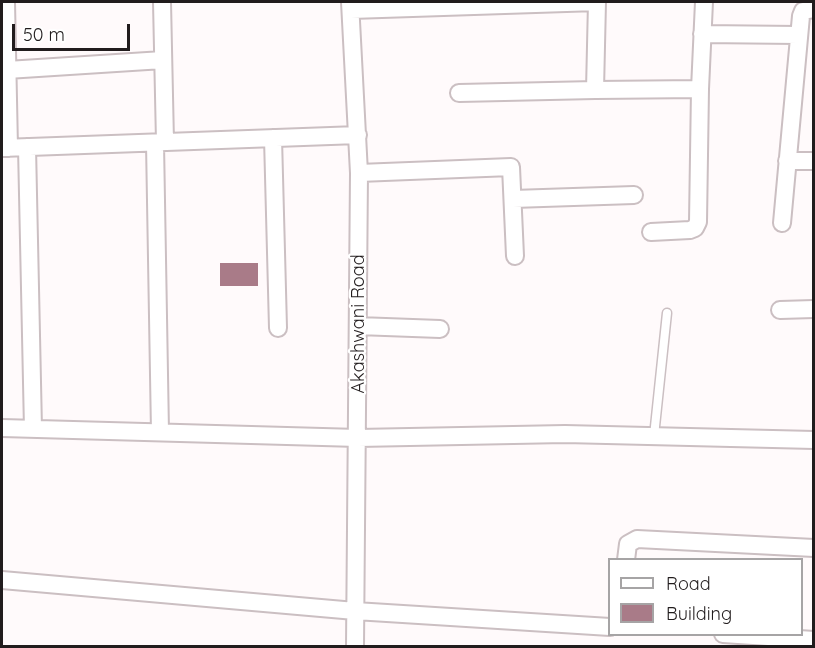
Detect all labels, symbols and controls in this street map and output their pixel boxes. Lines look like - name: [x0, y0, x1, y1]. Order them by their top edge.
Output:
- scale bar: [15, 12, 134, 50]
- text: 50 m: [23, 23, 65, 46]
- street label: Akashwani Road: [348, 254, 370, 394]
- legend: [608, 558, 803, 636]
- text: Road: [666, 572, 711, 595]
- text: Building: [666, 602, 732, 625]

